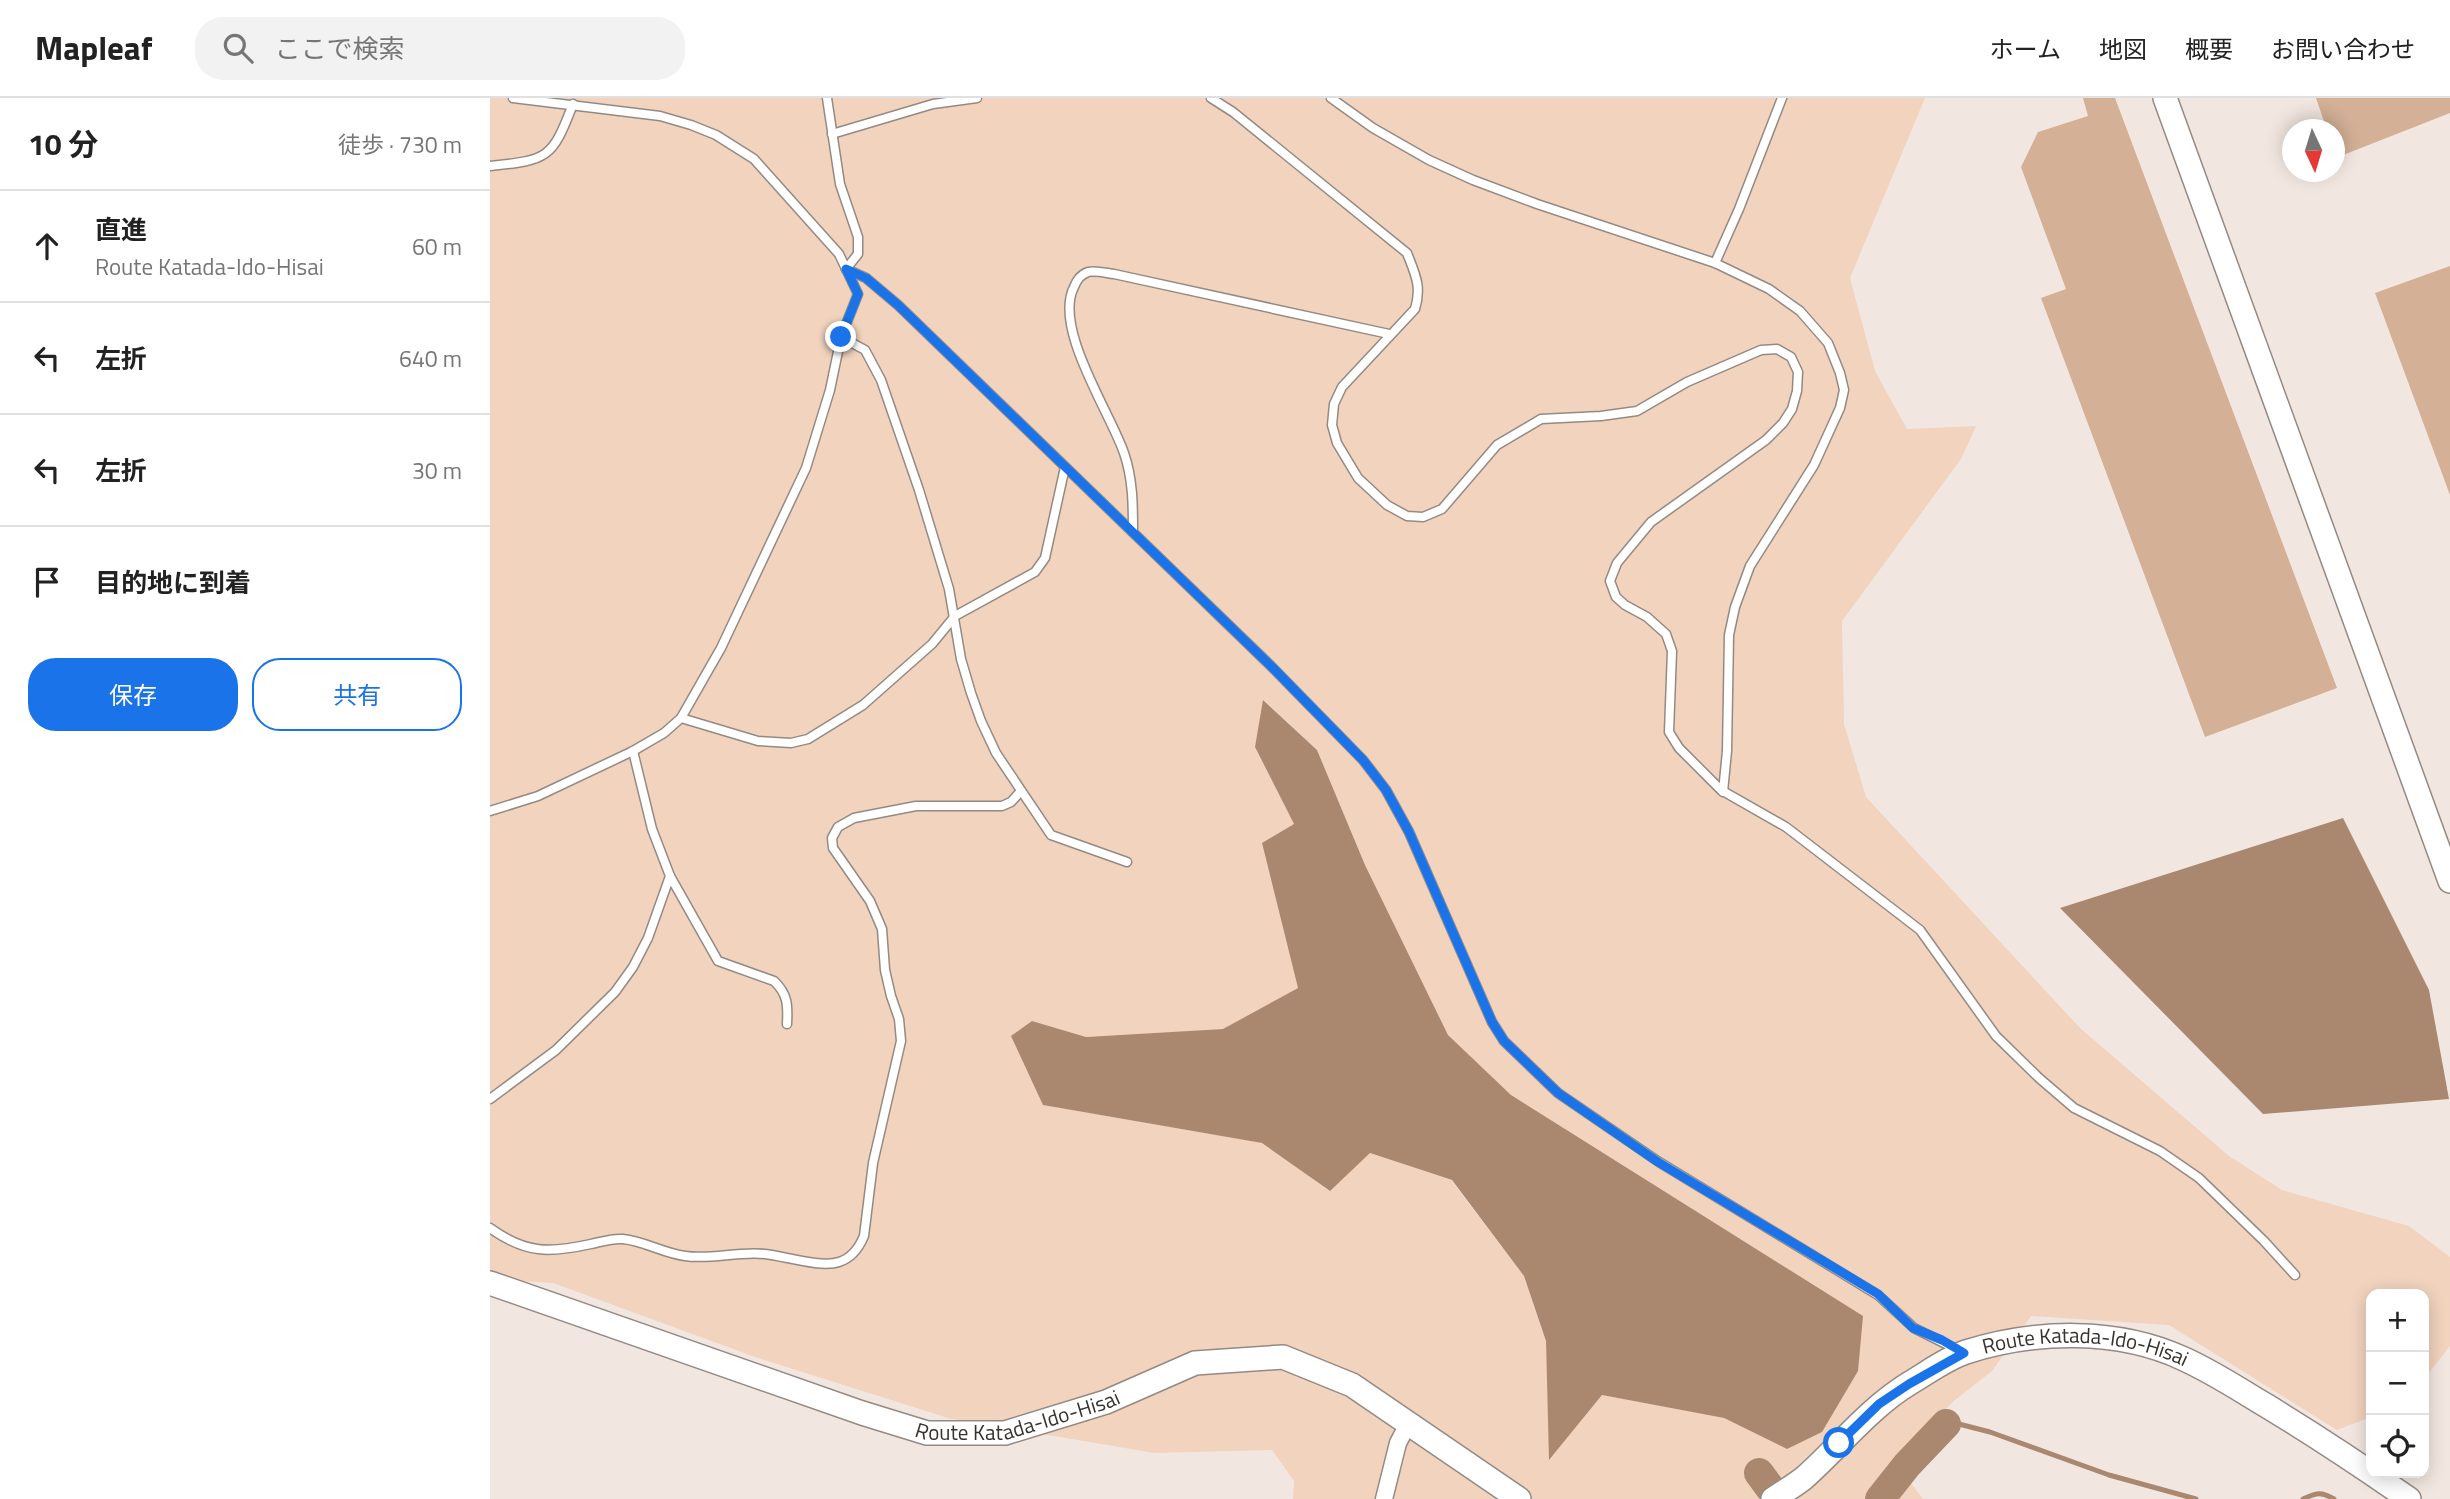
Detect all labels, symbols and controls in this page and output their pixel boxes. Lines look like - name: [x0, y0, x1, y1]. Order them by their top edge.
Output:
- search box: [195, 17, 685, 80]
- text: Mapleaf: [35, 23, 153, 73]
- icon: search: [219, 29, 257, 67]
- text: ここで検索: [275, 29, 405, 68]
- text: ホーム: [1990, 31, 2061, 67]
- text: 地図: [2099, 31, 2147, 67]
- text: 概要: [2185, 31, 2233, 67]
- text: お問い合わせ: [2271, 31, 2415, 67]
- north arrow: [2282, 119, 2345, 182]
- text: 10 分: [28, 121, 98, 167]
- text: 徒歩 · 730 m: [338, 127, 462, 162]
- text: 直進: [95, 210, 147, 249]
- icon: ahead: [28, 227, 66, 265]
- text: 60 m: [412, 229, 462, 264]
- text: Route Katada-Ido-Hisai: [95, 249, 324, 284]
- route end: [825, 321, 856, 352]
- icon: left: [28, 339, 66, 377]
- text: 左折: [95, 339, 147, 378]
- text: 640 m: [399, 341, 462, 376]
- icon: left: [28, 451, 66, 489]
- text: 左折: [95, 451, 147, 490]
- text: 30 m: [412, 453, 462, 488]
- icon: arrive: [28, 563, 66, 601]
- text: 目的地に到着: [95, 563, 251, 602]
- button: 保存: [28, 658, 238, 731]
- button: 共有: [252, 658, 462, 731]
- map controls: [2366, 1289, 2429, 1478]
- button: +: [2366, 1289, 2429, 1352]
- street label: Route Katada-Ido-Hisai: [1978, 1319, 2194, 1374]
- button: −: [2366, 1352, 2429, 1415]
- street label: Route Katada-Ido-Hisai: [912, 1381, 1125, 1448]
- button: locate: [2366, 1415, 2429, 1478]
- route start: [1823, 1427, 1854, 1458]

